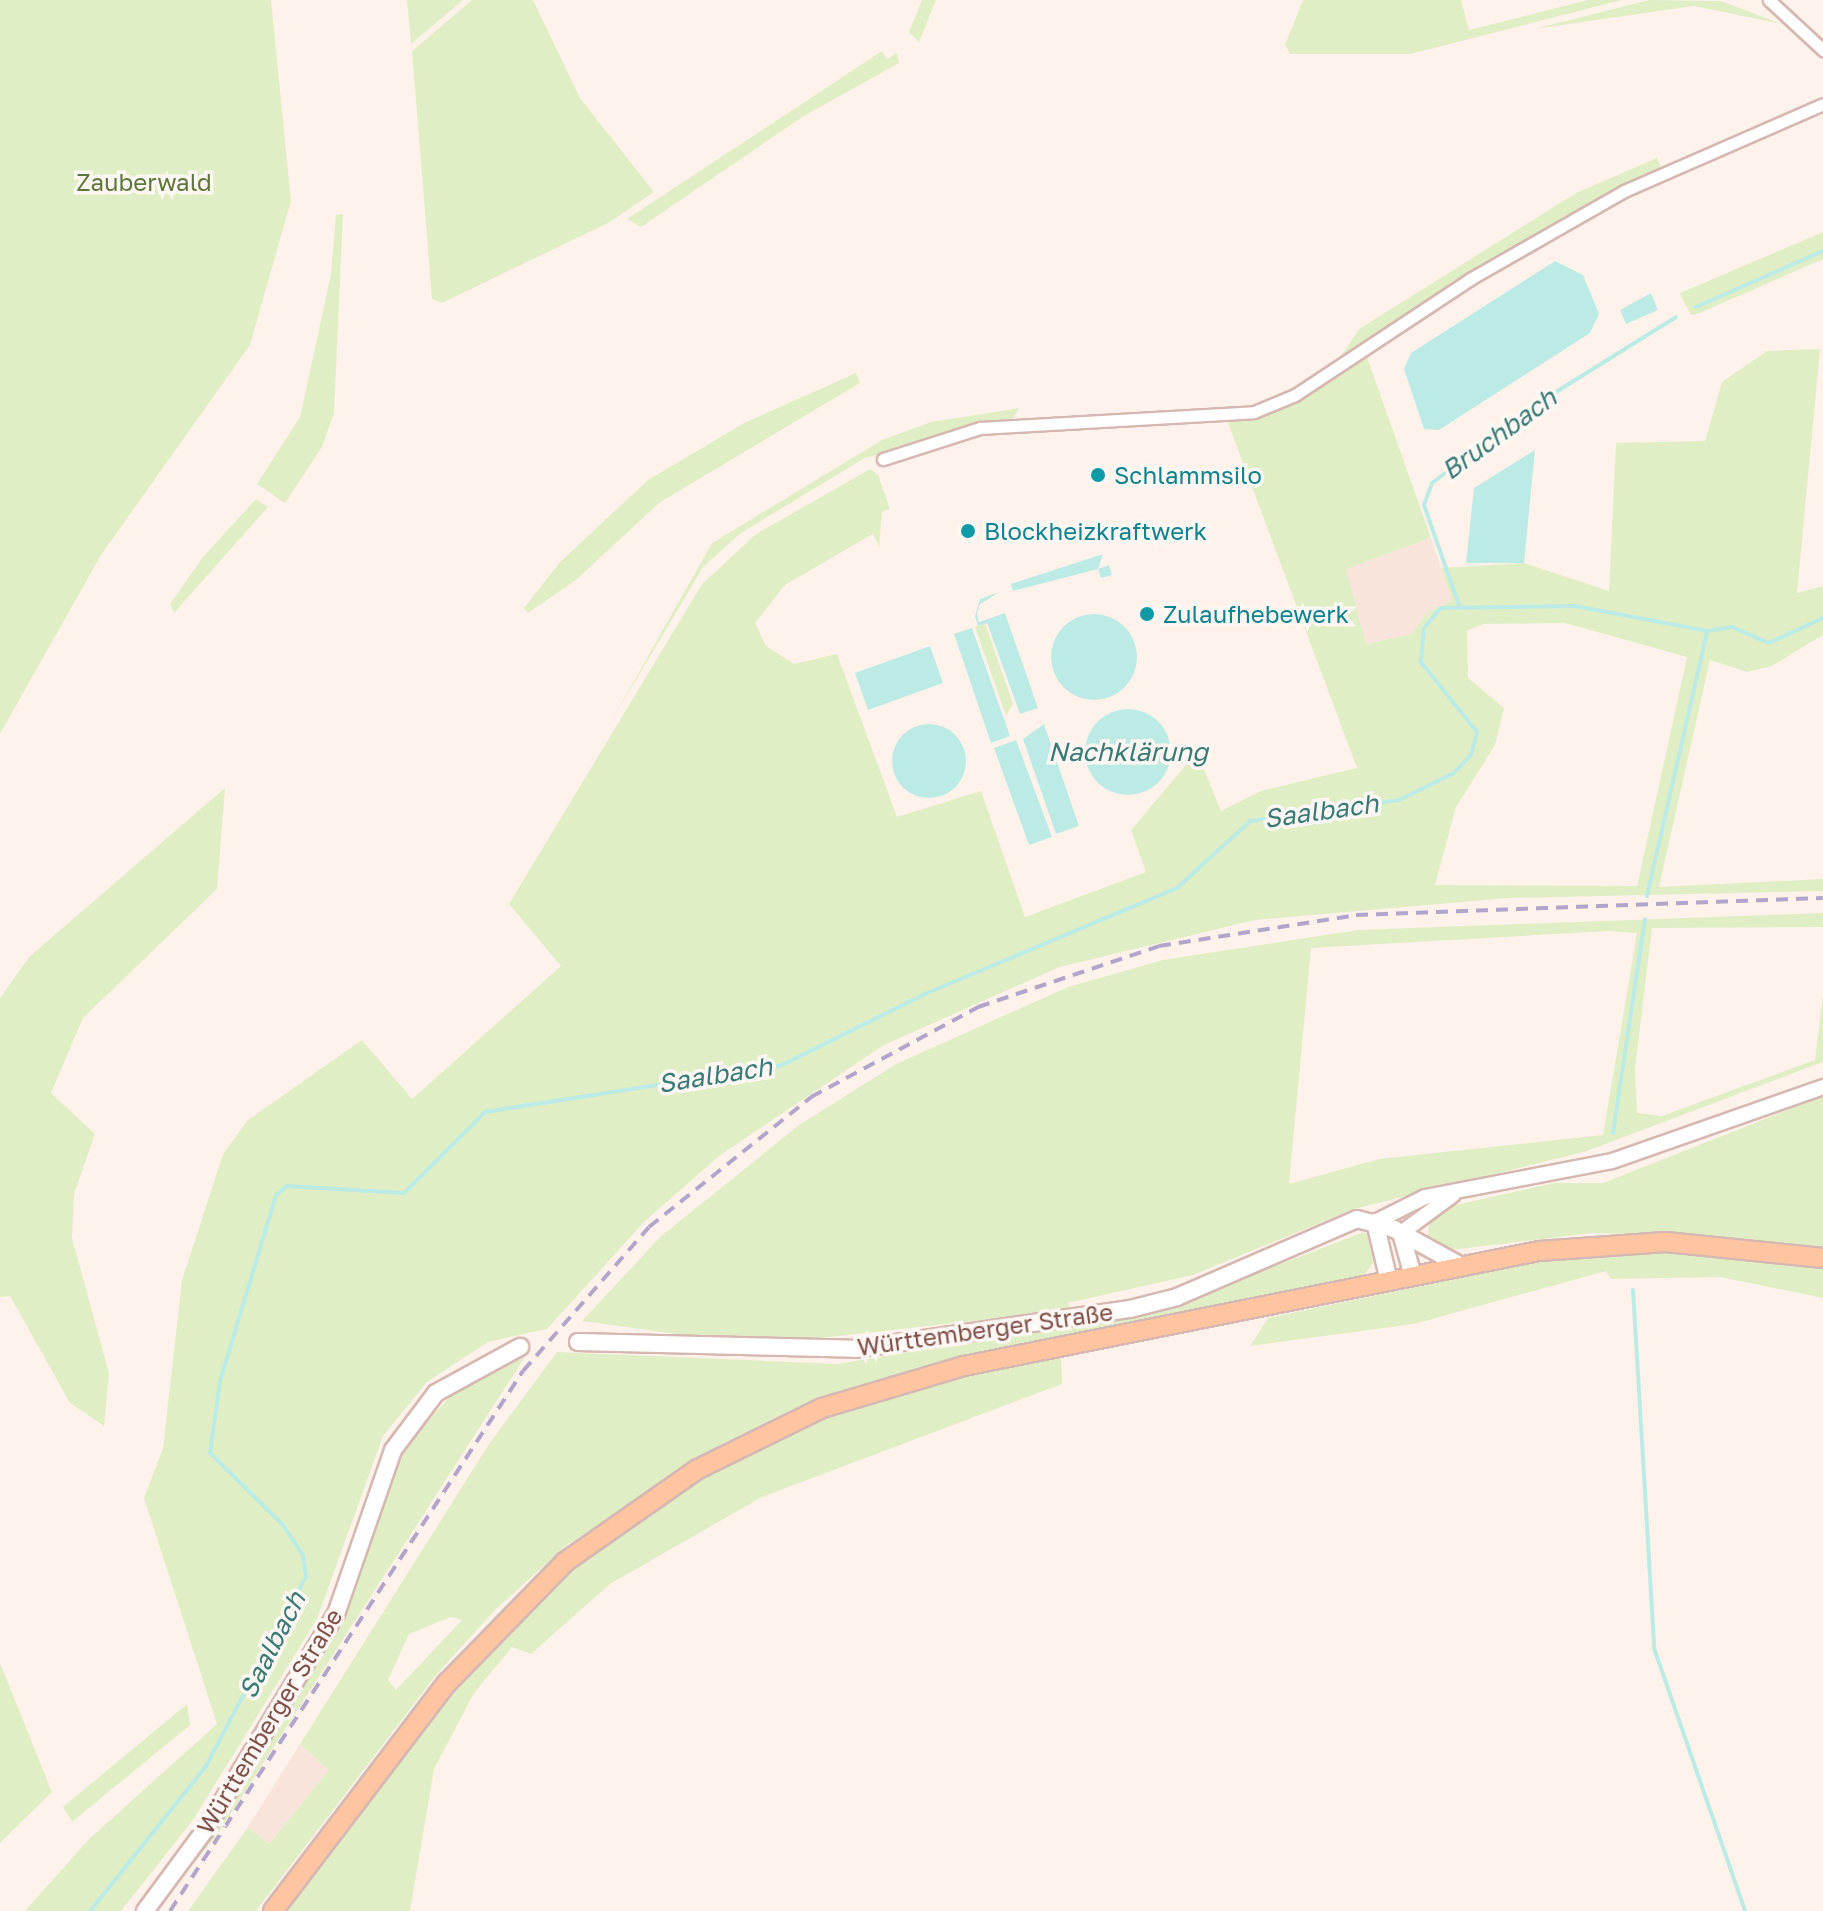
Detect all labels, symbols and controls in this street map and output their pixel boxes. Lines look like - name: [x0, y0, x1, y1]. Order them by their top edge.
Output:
- park label: Zauberwald: [76, 168, 212, 196]
- water label: Bruchbach: [1436, 382, 1562, 486]
- place label: Schlammsilo: [1114, 461, 1262, 489]
- marker: Schlammsilo: [1089, 466, 1107, 484]
- place label: Blockheizkraftwerk: [984, 517, 1207, 545]
- marker: Blockheizkraftwerk: [959, 522, 977, 540]
- place label: Zulaufhebewerk: [1163, 600, 1349, 628]
- marker: Zulaufhebewerk: [1138, 605, 1156, 623]
- water label: Nachklärung: [1048, 736, 1208, 768]
- water label: Saalbach: [1262, 788, 1380, 834]
- water label: Saalbach: [656, 1051, 774, 1099]
- street label: Württemberger Straße: [855, 1297, 1115, 1361]
- water label: Saalbach: [232, 1587, 312, 1703]
- street label: Württemberger Straße: [190, 1603, 348, 1839]

